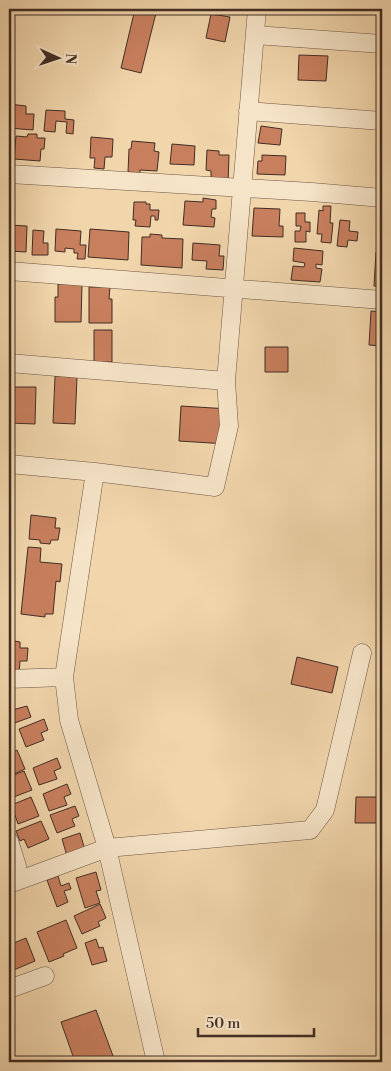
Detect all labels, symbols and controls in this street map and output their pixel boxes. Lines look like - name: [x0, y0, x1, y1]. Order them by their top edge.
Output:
- north arrow: [32, 32, 82, 82]
- text: N: [61, 53, 79, 65]
- scale bar: [198, 1006, 315, 1038]
- text: 50 m: [206, 1014, 240, 1033]

